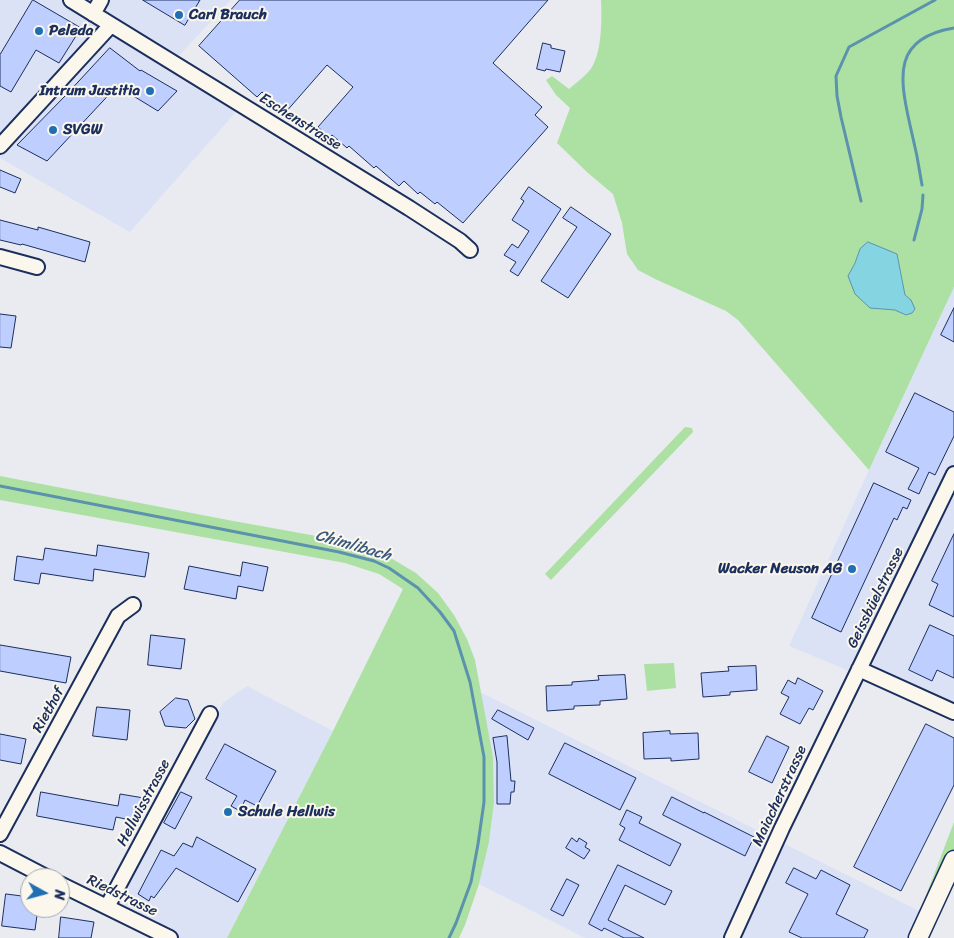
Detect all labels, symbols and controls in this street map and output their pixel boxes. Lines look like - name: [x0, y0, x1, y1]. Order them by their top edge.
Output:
- place label: Carl Brauch: [189, 6, 267, 24]
- marker: Carl Brauch: [173, 9, 185, 21]
- place label: Peleda: [49, 22, 93, 40]
- marker: Peleda: [33, 25, 45, 37]
- place label: Intrum Justitia: [39, 82, 140, 100]
- marker: Intrum Justitia: [144, 85, 156, 97]
- street label: Eschenstrasse: [256, 90, 344, 154]
- place label: SVGW: [63, 121, 102, 139]
- marker: SVGW: [47, 124, 59, 136]
- water label: Chimlibach: [313, 526, 393, 566]
- street label: Geissbüelstrasse: [844, 545, 908, 651]
- place label: Wacker Neuson AG: [718, 560, 842, 578]
- marker: Wacker Neuson AG: [846, 563, 858, 575]
- street label: Riethof: [29, 684, 69, 736]
- street label: Maiacherstrasse: [749, 743, 811, 849]
- street label: Hellwisstrasse: [114, 757, 174, 849]
- place label: Schule Hellwis: [238, 803, 335, 821]
- marker: Schule Hellwis: [222, 806, 234, 818]
- north arrow: [20, 868, 70, 918]
- street label: Riedstrasse: [84, 871, 160, 921]
- text: N: [46, 888, 72, 901]

